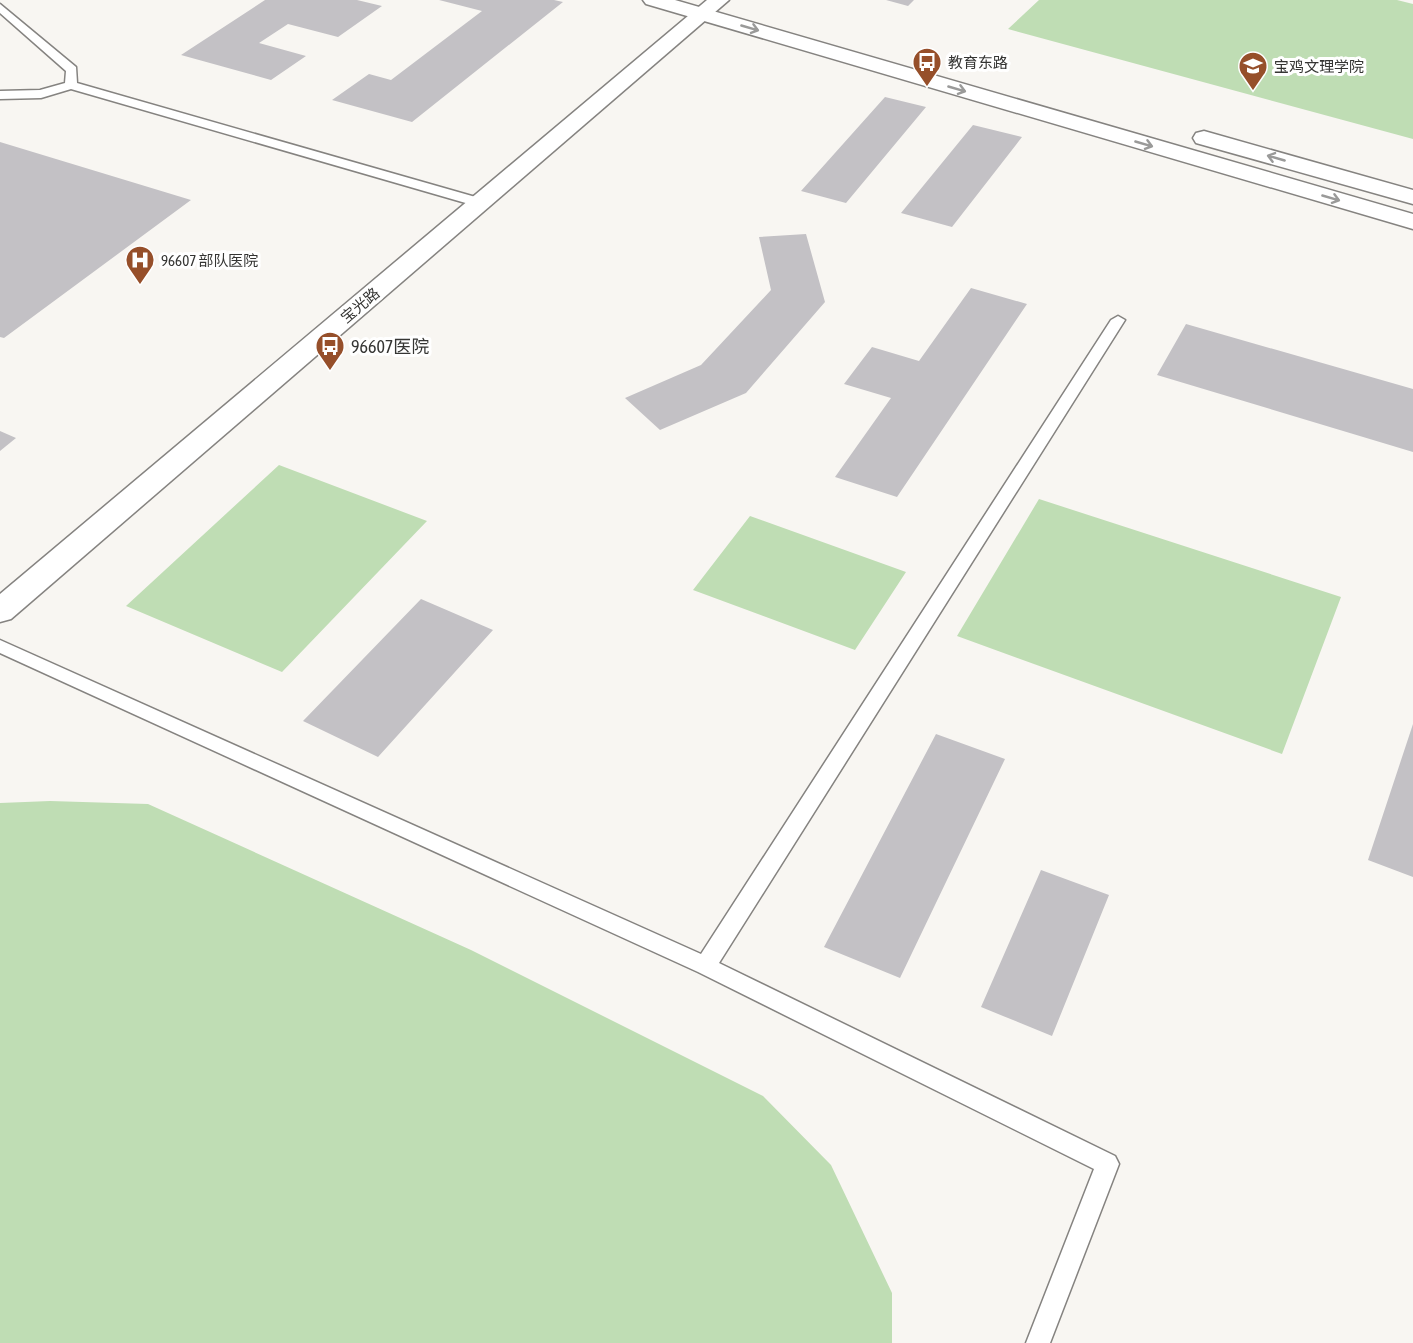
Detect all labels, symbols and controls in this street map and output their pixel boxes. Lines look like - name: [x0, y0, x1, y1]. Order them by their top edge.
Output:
- one-way arrow: [740, 23, 759, 34]
- bus stop icon: 教育东路: [911, 46, 943, 88]
- school or university icon: 宝鸡文理学院: [1237, 50, 1269, 92]
- place label: 教育东路: [948, 54, 1008, 71]
- place label: 宝鸡文理学院: [1274, 58, 1364, 75]
- one-way arrow: [947, 84, 966, 95]
- one-way arrow: [1134, 139, 1153, 150]
- one-way arrow: [1267, 152, 1286, 163]
- one-way arrow: [1321, 193, 1340, 205]
- hospital icon: 96607 部队医院: [124, 244, 156, 286]
- place label: 96607 部队医院: [161, 252, 258, 269]
- street label: 宝光路: [337, 284, 383, 326]
- bus stop icon: 96607医院: [314, 330, 346, 372]
- place label: 96607医院: [351, 336, 429, 357]

